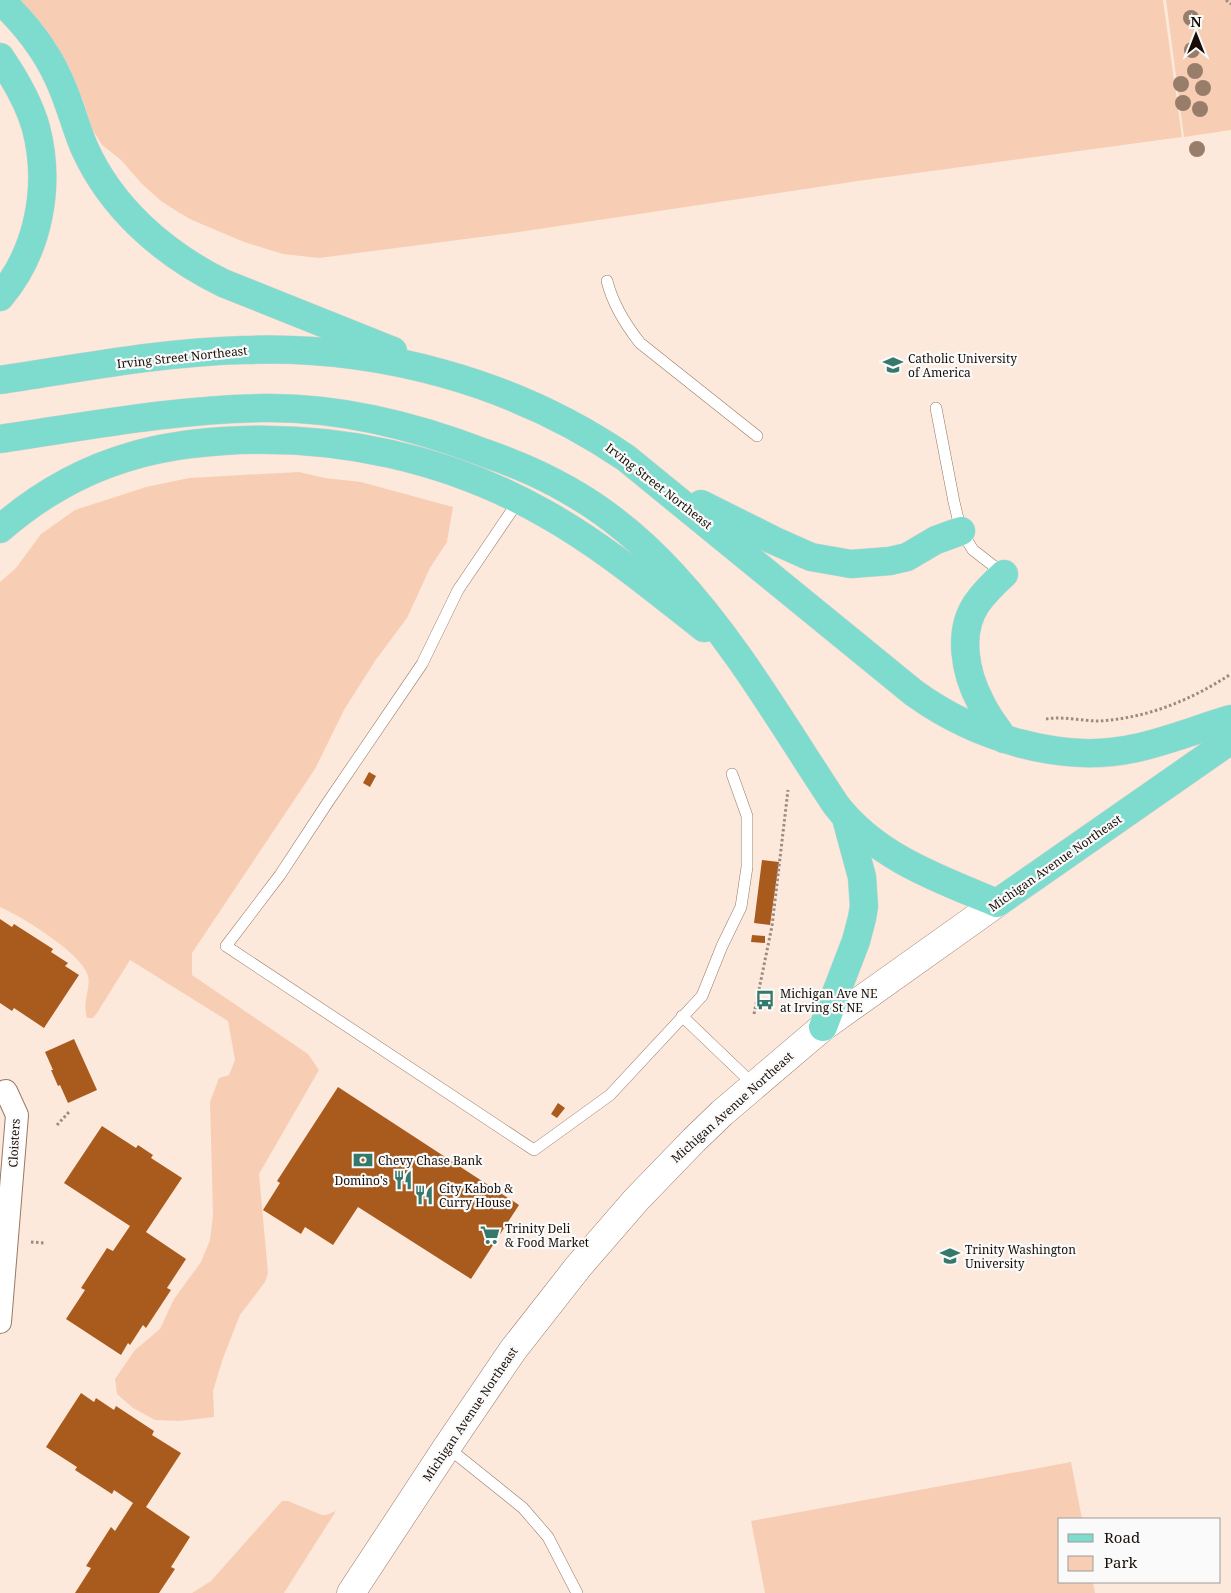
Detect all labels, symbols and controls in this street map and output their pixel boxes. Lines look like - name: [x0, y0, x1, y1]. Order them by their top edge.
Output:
- north arrow: [1171, 10, 1221, 60]
- text: N: [1190, 12, 1202, 31]
- street label: Irving Street Northeast: [116, 342, 248, 372]
- place label: Catholic University of America: [908, 350, 1017, 381]
- school or university icon: Catholic University of America: [882, 354, 904, 376]
- street label: Irving Street Northeast: [602, 439, 716, 533]
- street label: Michigan Avenue Northeast: [985, 810, 1125, 916]
- place label: Michigan Ave NE at Irving St NE: [780, 985, 877, 1016]
- bus stop icon: Michigan Ave NE at Irving St NE: [754, 989, 776, 1011]
- street label: Michigan Avenue Northeast: [667, 1048, 797, 1166]
- street label: Cloisters: [4, 1118, 24, 1168]
- bank icon: Chevy Chase Bank: [352, 1149, 374, 1171]
- place label: Chevy Chase Bank: [378, 1152, 483, 1169]
- restaurant icon: Domino's: [392, 1169, 414, 1191]
- place label: Domino's: [334, 1172, 388, 1189]
- place label: City Kabob & Curry House: [439, 1180, 513, 1211]
- restaurant icon: City Kabob & Curry House: [413, 1184, 435, 1206]
- place label: Trinity Deli & Food Market: [505, 1220, 589, 1251]
- supermarket icon: Trinity Deli & Food Market: [479, 1224, 501, 1246]
- place label: Trinity Washington University: [965, 1241, 1076, 1272]
- school or university icon: Trinity Washington University: [939, 1245, 961, 1267]
- street label: Michigan Avenue Northeast: [419, 1343, 521, 1485]
- legend: [1058, 1518, 1221, 1583]
- text: Road: [1104, 1527, 1140, 1547]
- text: Park: [1104, 1552, 1138, 1572]

